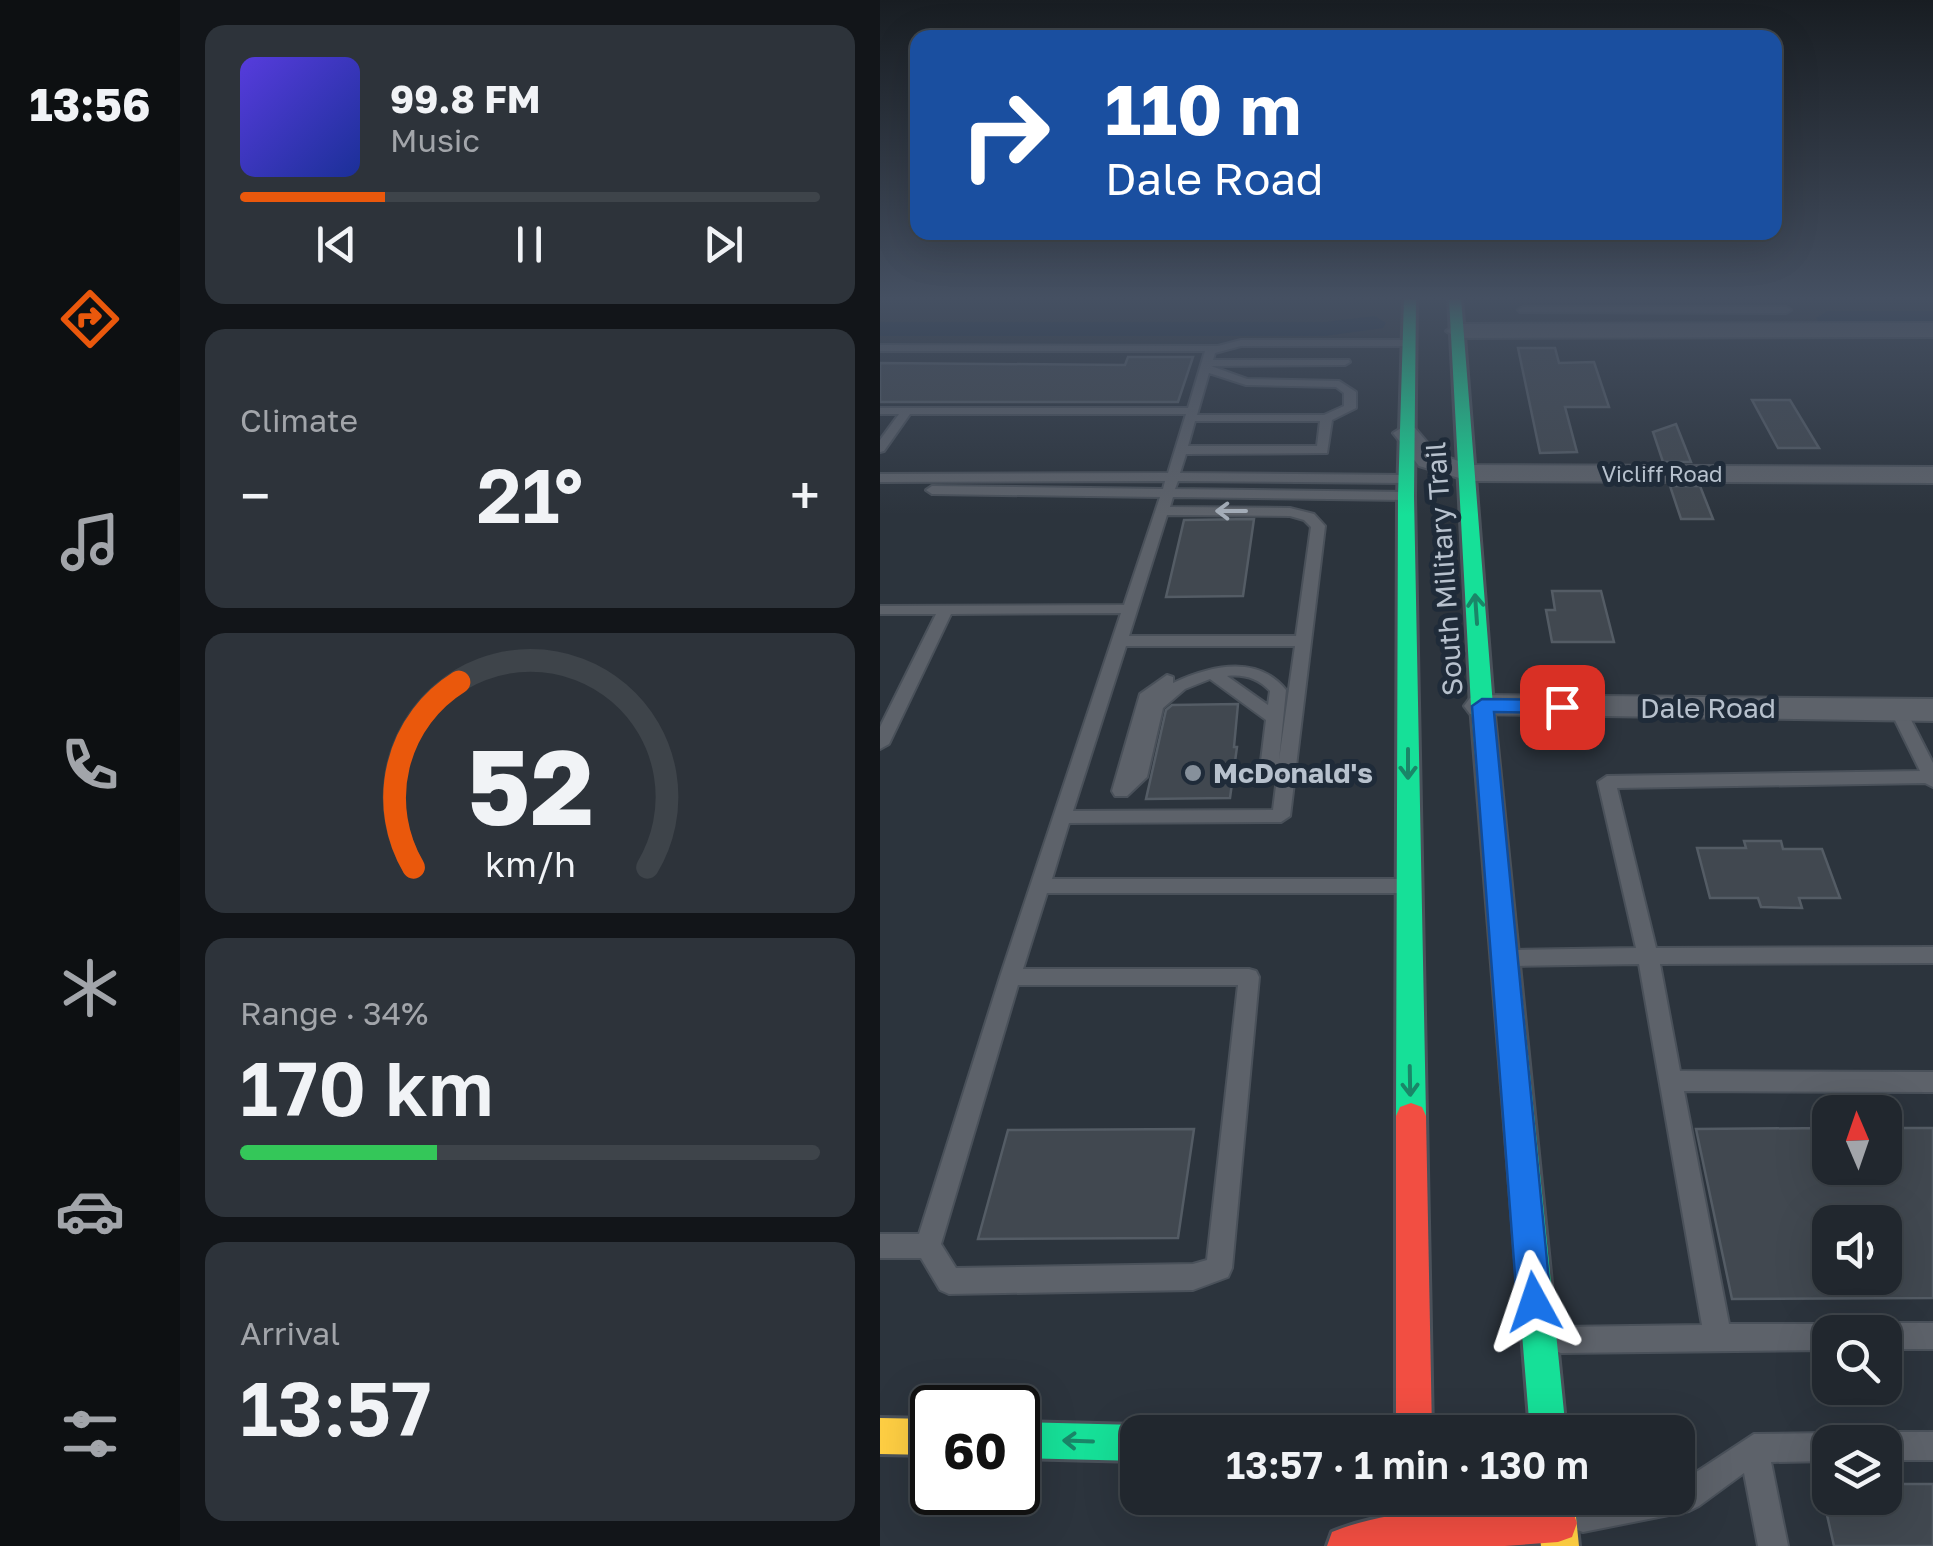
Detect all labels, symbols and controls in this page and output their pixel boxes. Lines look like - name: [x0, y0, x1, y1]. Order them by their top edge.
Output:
- text: 110 m: [1105, 66, 1301, 150]
- icon: right: [940, 70, 1070, 200]
- text: 99.8 FM: [390, 76, 541, 121]
- text: 13:56: [29, 77, 151, 131]
- text: Music: [390, 121, 480, 159]
- text: Dale Road: [1105, 151, 1323, 205]
- icon: previous: [309, 217, 364, 272]
- icon: pause: [502, 217, 557, 272]
- icon: next: [696, 217, 751, 272]
- icon: directions: [55, 284, 125, 354]
- text: Climate: [240, 401, 358, 439]
- street label: South Military Trail: [1418, 441, 1469, 697]
- text: 21°: [477, 449, 583, 540]
- street label: Vicliff Road: [1601, 460, 1723, 487]
- text: −: [240, 462, 270, 528]
- text: +: [790, 462, 820, 528]
- one-way arrow: [1216, 502, 1248, 521]
- icon: music: [55, 507, 125, 577]
- one-way arrow: [1466, 593, 1485, 625]
- pin: [1520, 665, 1605, 750]
- icon: arrive: [1535, 680, 1590, 735]
- street label: Dale Road: [1640, 691, 1776, 724]
- text: 52: [467, 723, 593, 848]
- icon: phone: [55, 730, 125, 800]
- one-way arrow: [1398, 748, 1418, 780]
- place label: McDonald's: [1213, 756, 1373, 789]
- marker: McDonald's: [1182, 762, 1204, 784]
- text: km/h: [485, 842, 575, 885]
- icon: climate: [55, 953, 125, 1023]
- text: Range · 34%: [240, 994, 428, 1032]
- text: 170 km: [240, 1042, 494, 1133]
- one-way arrow: [1400, 1064, 1420, 1097]
- north arrow: [1812, 1095, 1902, 1185]
- map controls: [1812, 1095, 1902, 1515]
- icon: car: [55, 1176, 125, 1246]
- button: sound: [1812, 1205, 1902, 1295]
- position arrow: [1482, 1250, 1586, 1354]
- text: Arrival: [240, 1314, 340, 1352]
- button: search: [1812, 1315, 1902, 1405]
- text: 13:57: [240, 1362, 432, 1453]
- speed limit sign: 60: [910, 1385, 1040, 1515]
- icon: filters: [55, 1399, 125, 1469]
- button: layers: [1812, 1425, 1902, 1515]
- one-way arrow: [1062, 1432, 1094, 1451]
- text: 13:57 · 1 min · 130 m: [1226, 1442, 1589, 1487]

